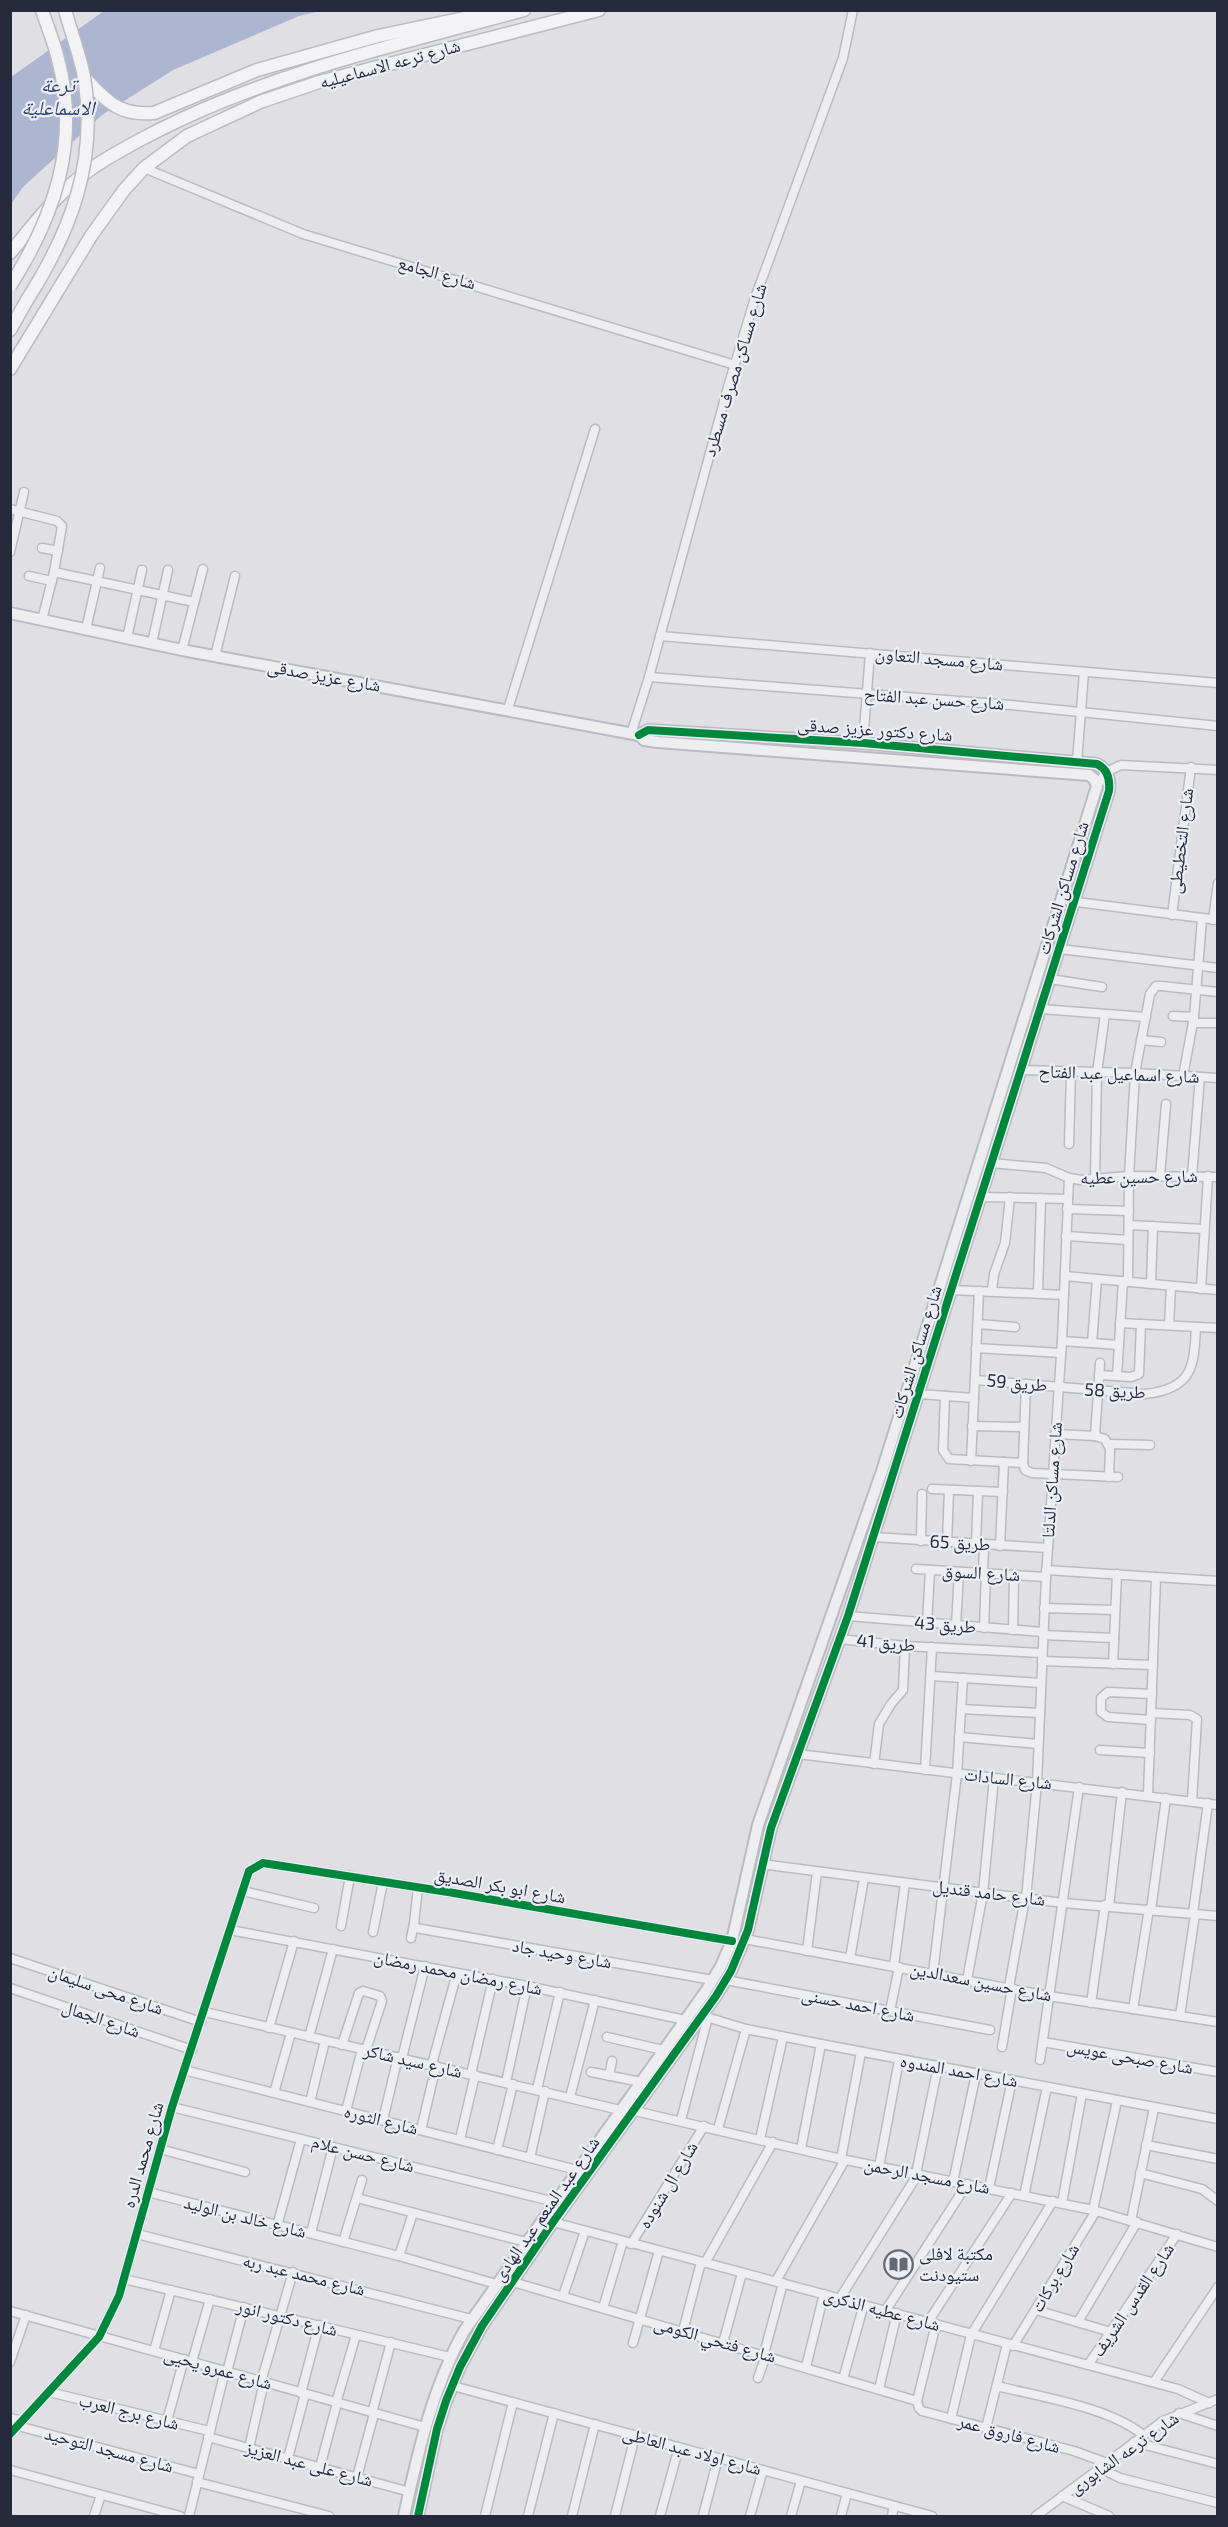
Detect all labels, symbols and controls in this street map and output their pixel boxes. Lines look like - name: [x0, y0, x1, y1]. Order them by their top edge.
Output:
- street label: شارع ترعه الاسماعيليه: [317, 34, 463, 93]
- water label: ترعة الاسماعلية: [22, 72, 97, 119]
- street label: شارع الجامع: [395, 250, 479, 296]
- street label: شارع مساكن مصرف مسطرد: [697, 280, 772, 459]
- street label: شارع مسجد التعاون: [874, 641, 1004, 676]
- street label: شارع عزيز صدقى: [266, 654, 383, 697]
- street label: شارع حسن عبد الفتاح: [863, 682, 1005, 716]
- street label: شارع دكتور عزيز صدقى: [797, 713, 953, 746]
- street label: شارع التخطيطى: [1163, 787, 1198, 895]
- street label: شارع مساكن الشركات: [1031, 818, 1094, 957]
- street label: شارع اسماعيل عبد الفتاح: [1038, 1059, 1200, 1089]
- street label: شارع حسين عطيه: [1080, 1164, 1198, 1189]
- street label: شارع مساكن الشركات: [884, 1282, 947, 1421]
- street label: طريق 59: [986, 1368, 1048, 1397]
- street label: طريق 58: [1084, 1377, 1146, 1404]
- street label: شارع مساكن الدلتا: [1036, 1421, 1067, 1539]
- street label: طريق 65: [929, 1529, 991, 1556]
- street label: شارع السوق: [941, 1559, 1021, 1586]
- street label: طريق 43: [913, 1611, 977, 1638]
- street label: طريق 41: [856, 1628, 917, 1657]
- street label: شارع السادات: [963, 1762, 1053, 1795]
- street label: شارع ابو بكر الصديق: [433, 1863, 567, 1908]
- street label: شارع حامد قنديل: [932, 1874, 1047, 1911]
- street label: شارع وحيد جاد: [511, 1933, 614, 1974]
- street label: شارع رمضان محمد رمضان: [372, 1945, 544, 2000]
- street label: شارع حسين سعدالدين: [908, 1957, 1054, 2007]
- street label: شارع محى سليمان: [46, 1959, 167, 2020]
- street label: شارع احمد حسنى: [799, 1982, 917, 2027]
- street label: شارع الجمال: [59, 1994, 143, 2043]
- street label: شارع صبحى عويس: [1065, 2034, 1195, 2079]
- street label: شارع سيد شاكر: [361, 2038, 465, 2083]
- street label: شارع احمد المندوه: [898, 2049, 1020, 2092]
- street label: شارع محمد الدره: [116, 2099, 169, 2211]
- street label: شارع الثوره: [342, 2099, 421, 2140]
- street label: شارع حسن علام: [309, 2130, 417, 2178]
- street label: شارع عبد المنعم عبد الهادى: [487, 2132, 605, 2286]
- street label: شارع ال شنوده: [633, 2137, 703, 2232]
- street label: شارع مسجد الرحمن: [862, 2152, 992, 2199]
- street label: شارع خالد بن الوليد: [181, 2190, 309, 2243]
- street label: شارع القدس الشريف: [1086, 2238, 1179, 2361]
- street label: شارع بركات: [1025, 2239, 1084, 2316]
- place label: مكتبة لافلى ستيودنت: [919, 2242, 993, 2285]
- street label: شارع محمد عبد ربه: [241, 2248, 368, 2301]
- library icon: مكتبة لافلى ستيودنت: [882, 2248, 914, 2280]
- street label: شارع عطيه الذكرى: [821, 2283, 943, 2336]
- street label: شارع دكتور انور: [233, 2294, 340, 2341]
- street label: شارع فتحي الكومى: [650, 2311, 779, 2371]
- street label: شارع عمرو يحيى: [161, 2342, 275, 2395]
- street label: شارع برج العرب: [76, 2388, 182, 2436]
- street label: شارع ترعه الشابورى: [1064, 2406, 1183, 2499]
- street label: شارع فاروق عمر: [954, 2409, 1063, 2458]
- street label: شارع مسجد التوحيد: [42, 2421, 176, 2478]
- street label: شارع اولاد عبد العاطى: [620, 2421, 764, 2480]
- street label: شارع على عبد العزيز: [242, 2435, 376, 2492]

